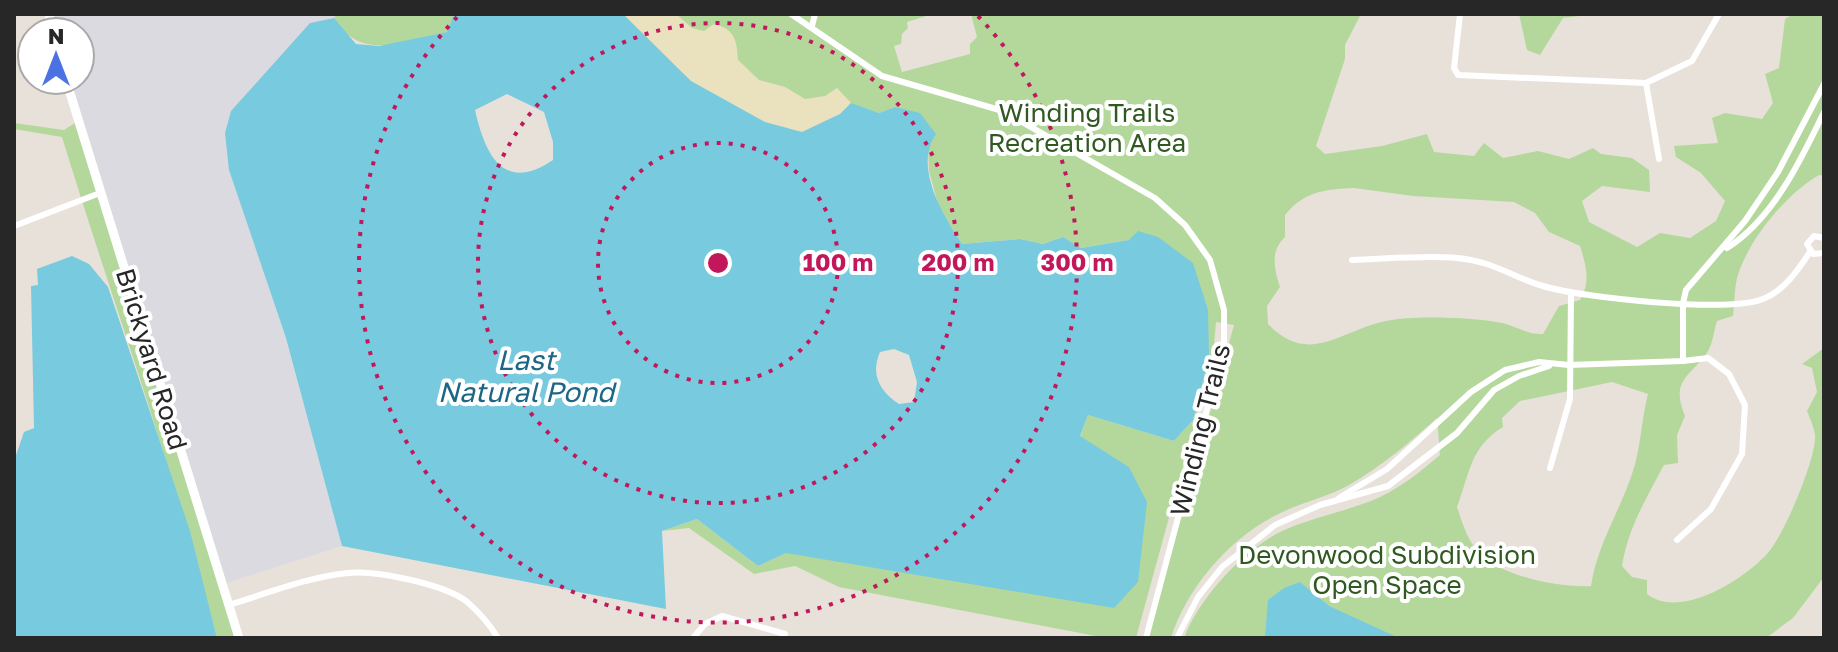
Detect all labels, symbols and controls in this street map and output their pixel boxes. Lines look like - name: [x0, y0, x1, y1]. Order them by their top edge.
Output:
- north arrow: [16, 16, 96, 96]
- text: N: [48, 22, 64, 49]
- park label: Winding Trails Recreation Area: [988, 97, 1186, 158]
- text: 100 m: [803, 247, 873, 276]
- text: 200 m: [922, 247, 994, 276]
- text: 300 m: [1041, 247, 1113, 276]
- centre of rings: [704, 249, 732, 277]
- street label: Brickyard Road: [110, 264, 194, 454]
- street label: Winding Trails: [1164, 340, 1236, 520]
- water label: Last Natural Pond: [438, 343, 617, 408]
- park label: Devonwood Subdivision Open Space: [1238, 539, 1536, 600]

